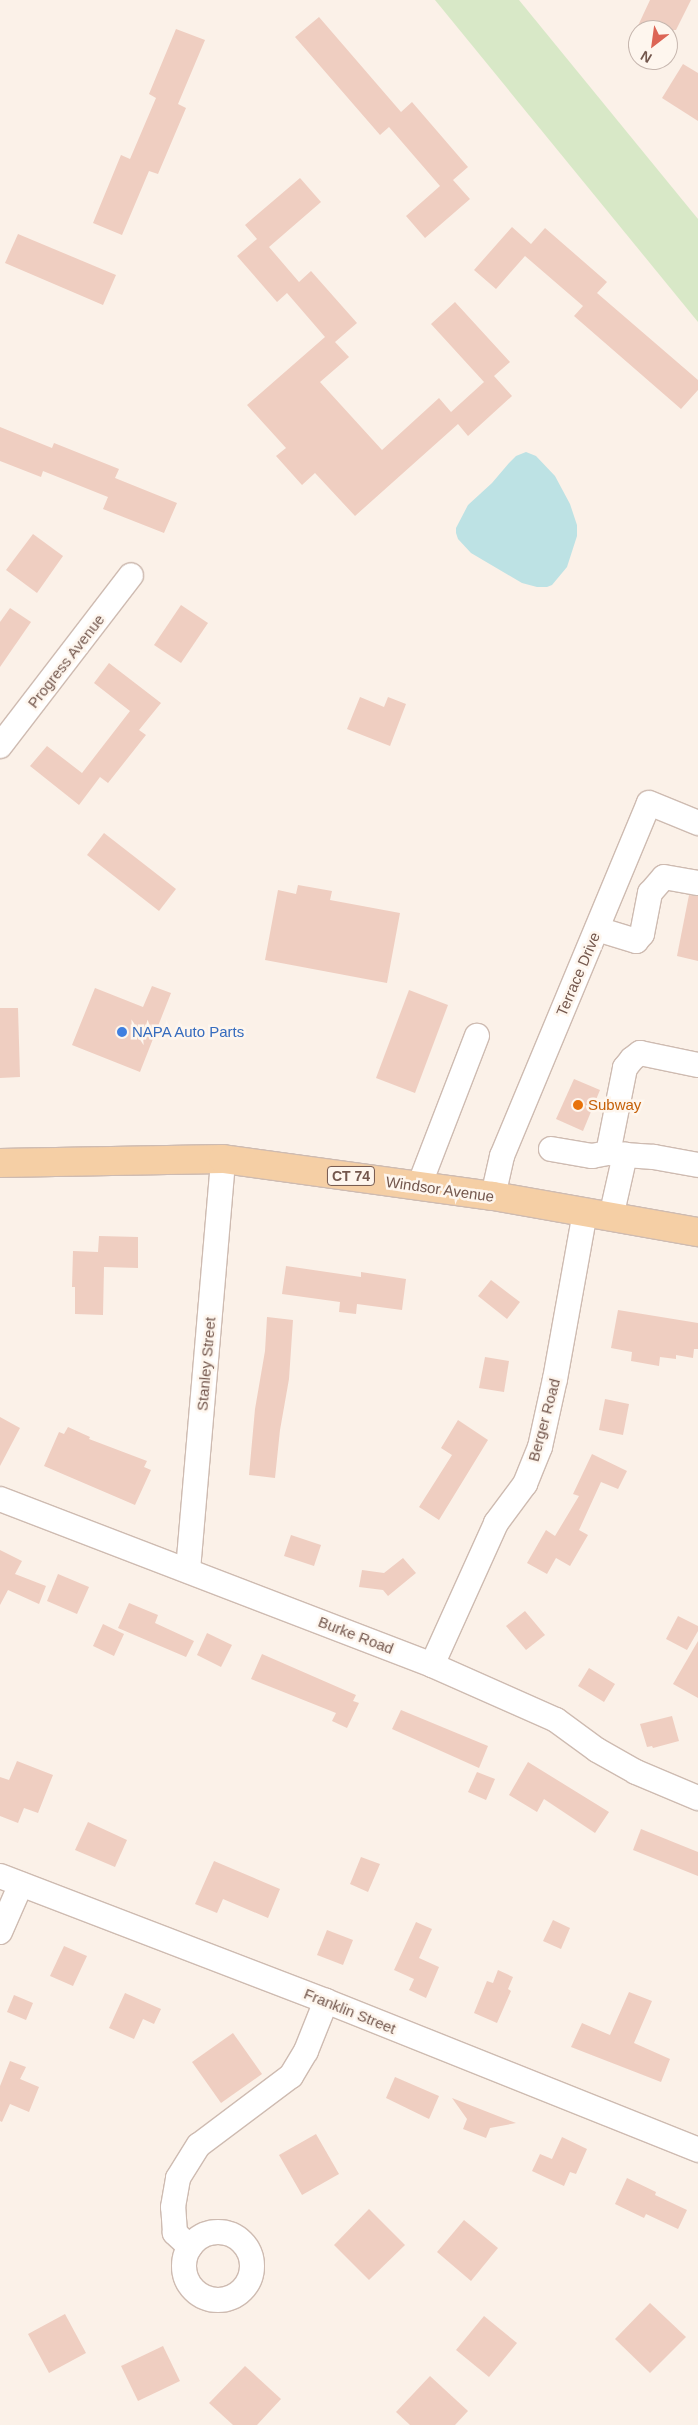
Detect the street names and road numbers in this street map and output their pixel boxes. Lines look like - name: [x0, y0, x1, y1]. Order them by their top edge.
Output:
- street label: Progress Avenue: [24, 610, 108, 712]
- street label: Terrace Drive: [552, 929, 604, 1019]
- road number: CT 74: [326, 1164, 376, 1188]
- street label: Windsor Avenue: [384, 1172, 496, 1206]
- street label: Stanley Street: [193, 1316, 219, 1412]
- street label: Berger Road: [524, 1377, 564, 1463]
- street label: Burke Road: [316, 1612, 396, 1658]
- street label: Franklin Street: [301, 1984, 399, 2038]

